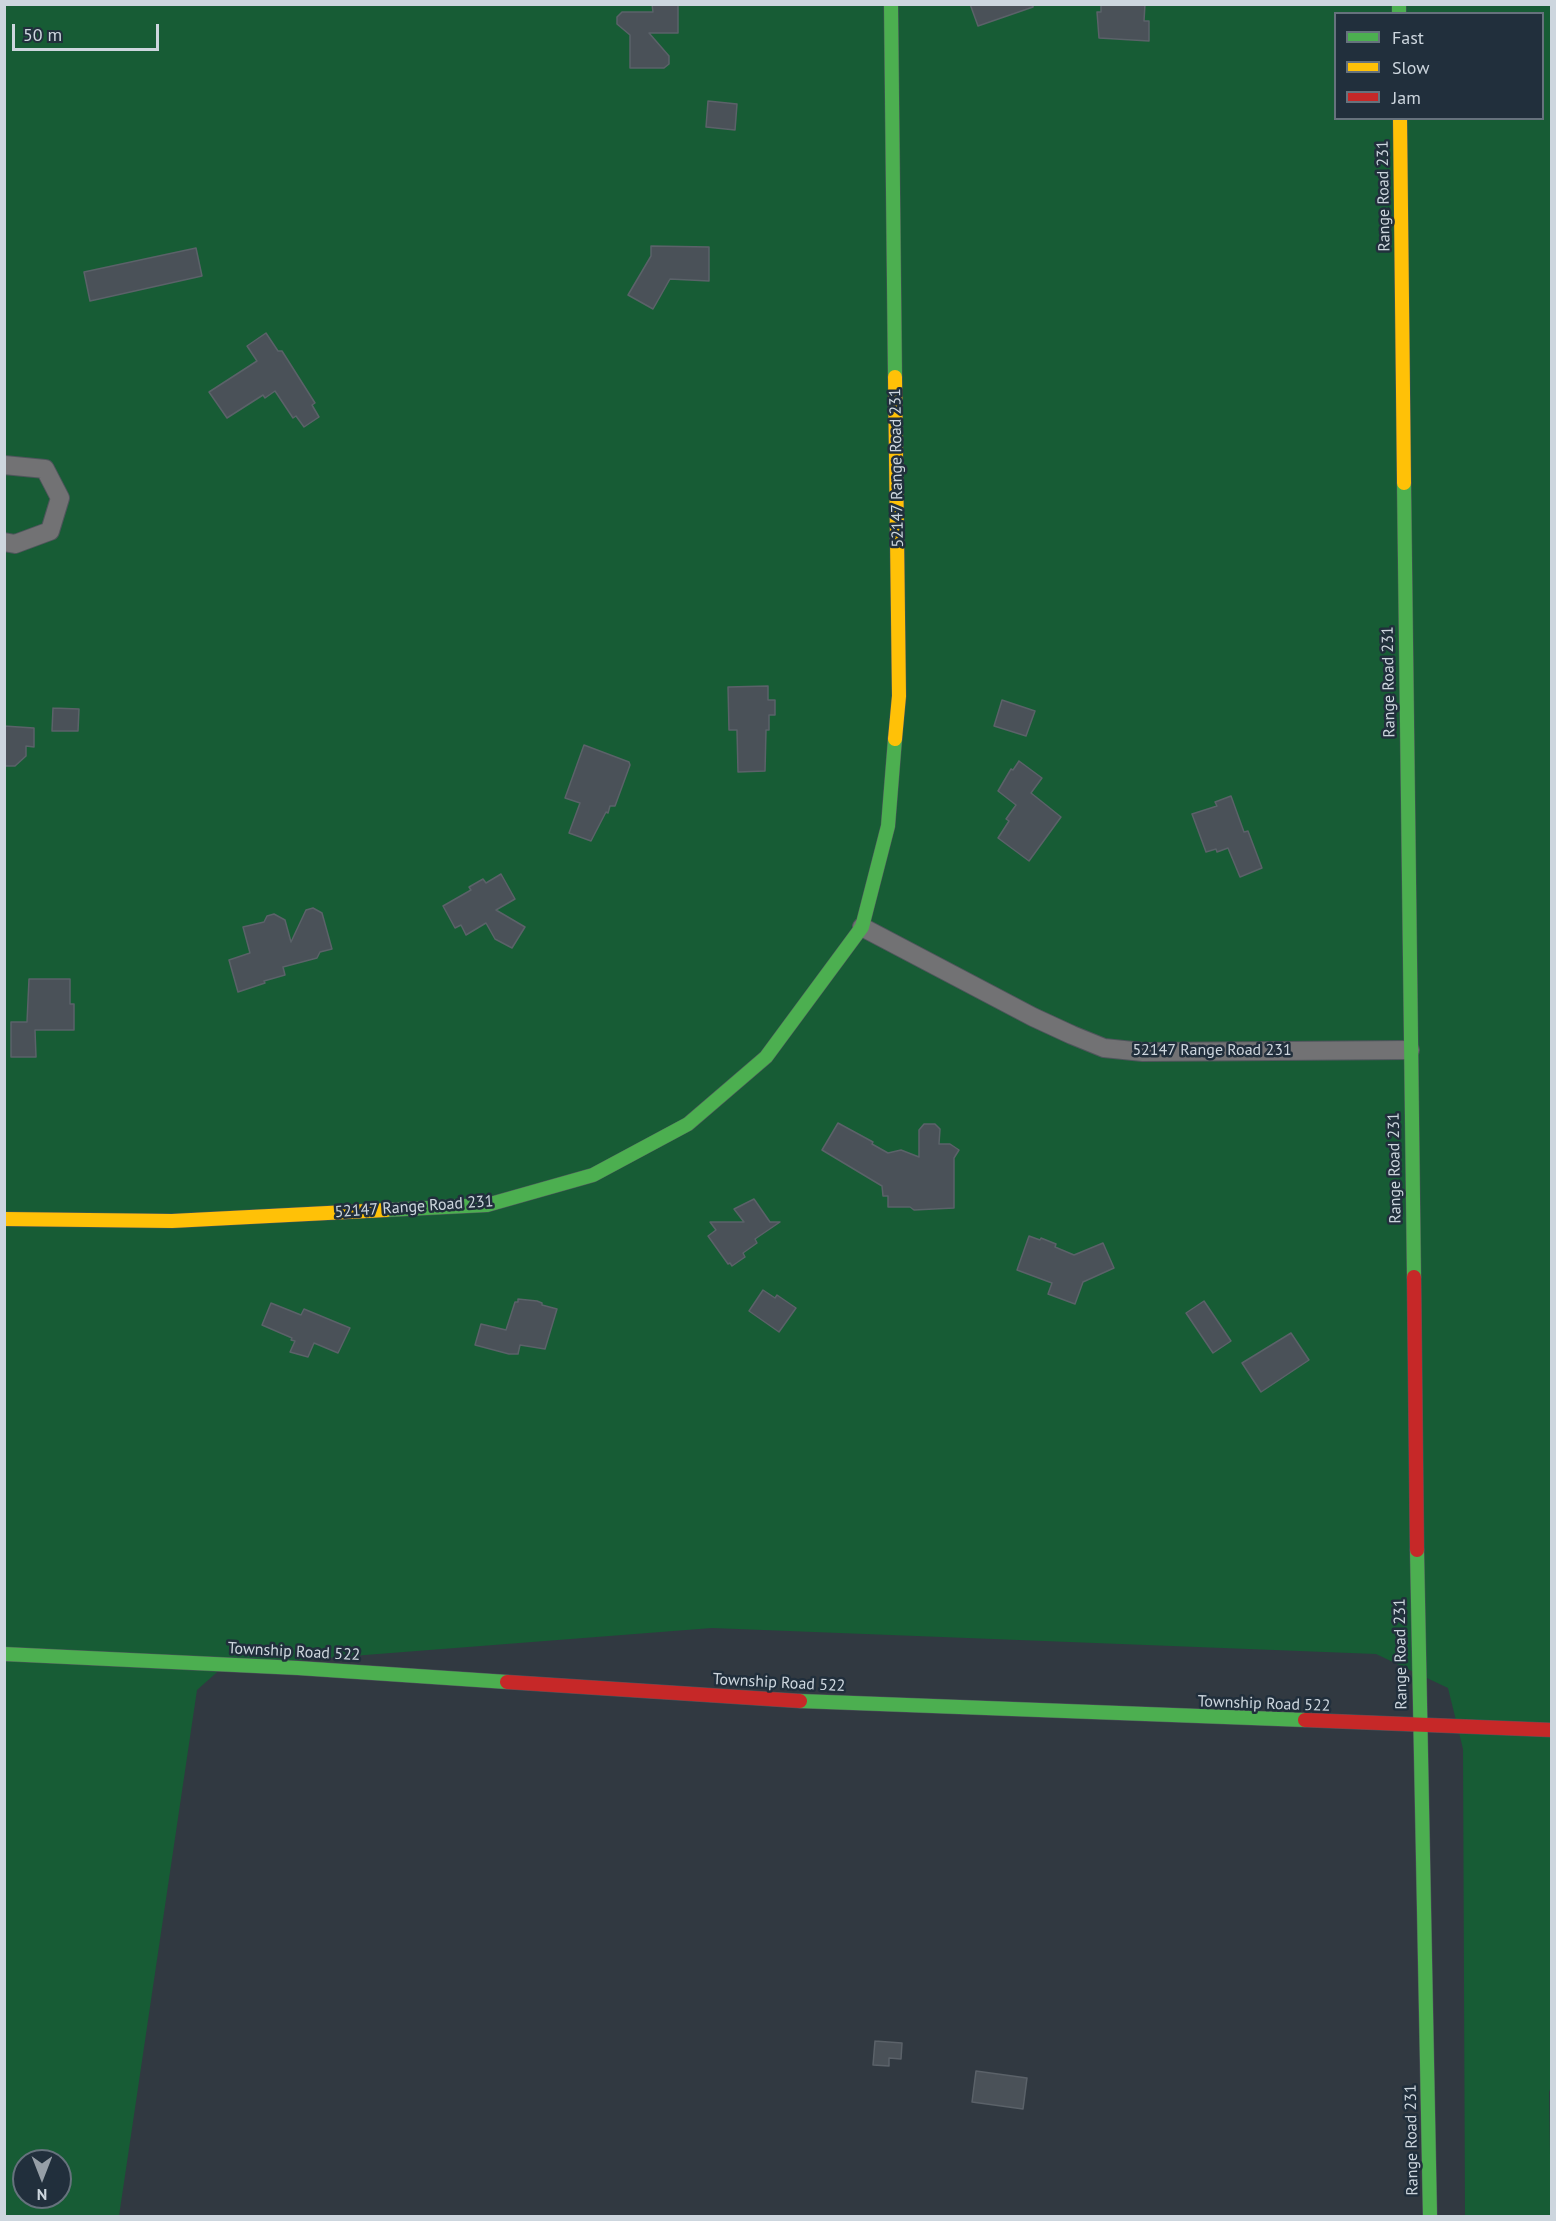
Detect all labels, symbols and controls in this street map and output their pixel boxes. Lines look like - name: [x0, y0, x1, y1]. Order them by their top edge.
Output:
- scale bar: [15, 12, 162, 50]
- legend: [1334, 12, 1544, 120]
- text: 50 m: [23, 23, 62, 46]
- text: Fast: [1392, 26, 1424, 49]
- text: Slow: [1392, 56, 1430, 79]
- text: Jam: [1392, 86, 1421, 109]
- street label: Range Road 231: [1373, 140, 1395, 252]
- street label: 52147 Range Road 231: [886, 388, 908, 548]
- street label: Range Road 231: [1378, 626, 1400, 738]
- street label: 52147 Range Road 231: [1132, 1040, 1292, 1060]
- street label: Range Road 231: [1384, 1112, 1406, 1224]
- street label: 52147 Range Road 231: [334, 1192, 494, 1222]
- street label: Range Road 231: [1390, 1598, 1412, 1710]
- street label: Township Road 522: [227, 1639, 361, 1665]
- street label: Township Road 522: [712, 1670, 846, 1696]
- street label: Township Road 522: [1197, 1692, 1331, 1716]
- street label: Range Road 231: [1401, 2084, 1423, 2196]
- north arrow: [12, 2149, 72, 2209]
- text: N: [37, 2185, 47, 2205]

